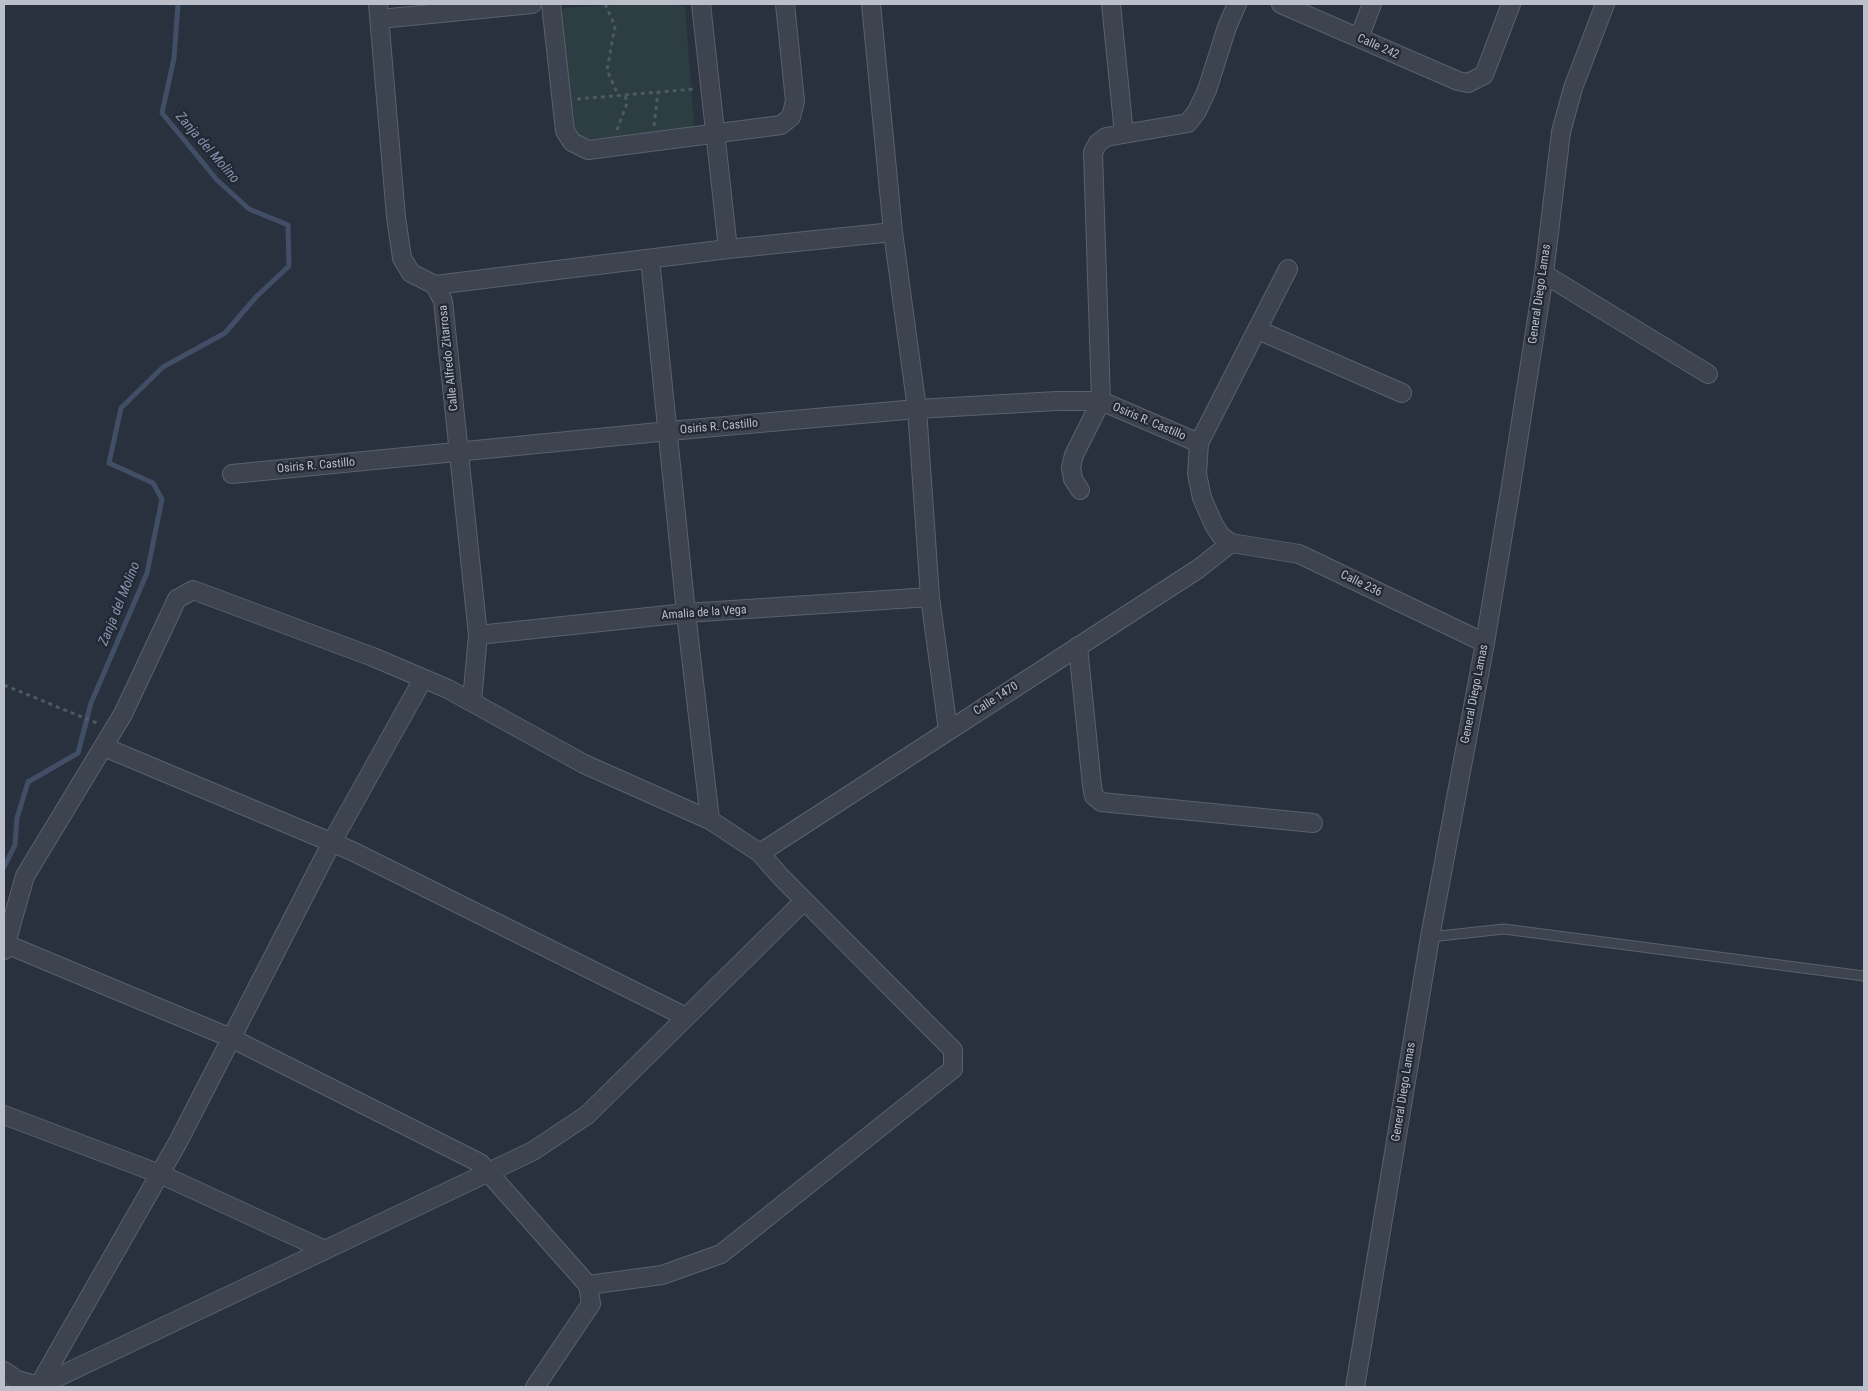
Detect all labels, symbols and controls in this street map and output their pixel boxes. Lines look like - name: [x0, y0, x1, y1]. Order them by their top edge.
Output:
- street label: Calle 242: [1355, 31, 1401, 63]
- water label: Zanja del Molino: [171, 109, 243, 187]
- street label: General Diego Lamas: [1526, 243, 1554, 345]
- street label: Calle Alfredo Zitarrosa: [436, 304, 462, 412]
- street label: Osiris R. Castillo: [1110, 400, 1188, 444]
- street label: Osiris R. Castillo: [679, 416, 759, 438]
- street label: Osiris R. Castillo: [276, 455, 356, 477]
- water label: Zanja del Molino: [96, 560, 144, 648]
- street label: Calle 236: [1338, 568, 1384, 600]
- street label: Amalia de la Vega: [661, 603, 747, 623]
- street label: General Diego Lamas: [1458, 643, 1492, 745]
- street label: Calle 1470: [971, 679, 1021, 719]
- street label: General Diego Lamas: [1389, 1041, 1419, 1143]

